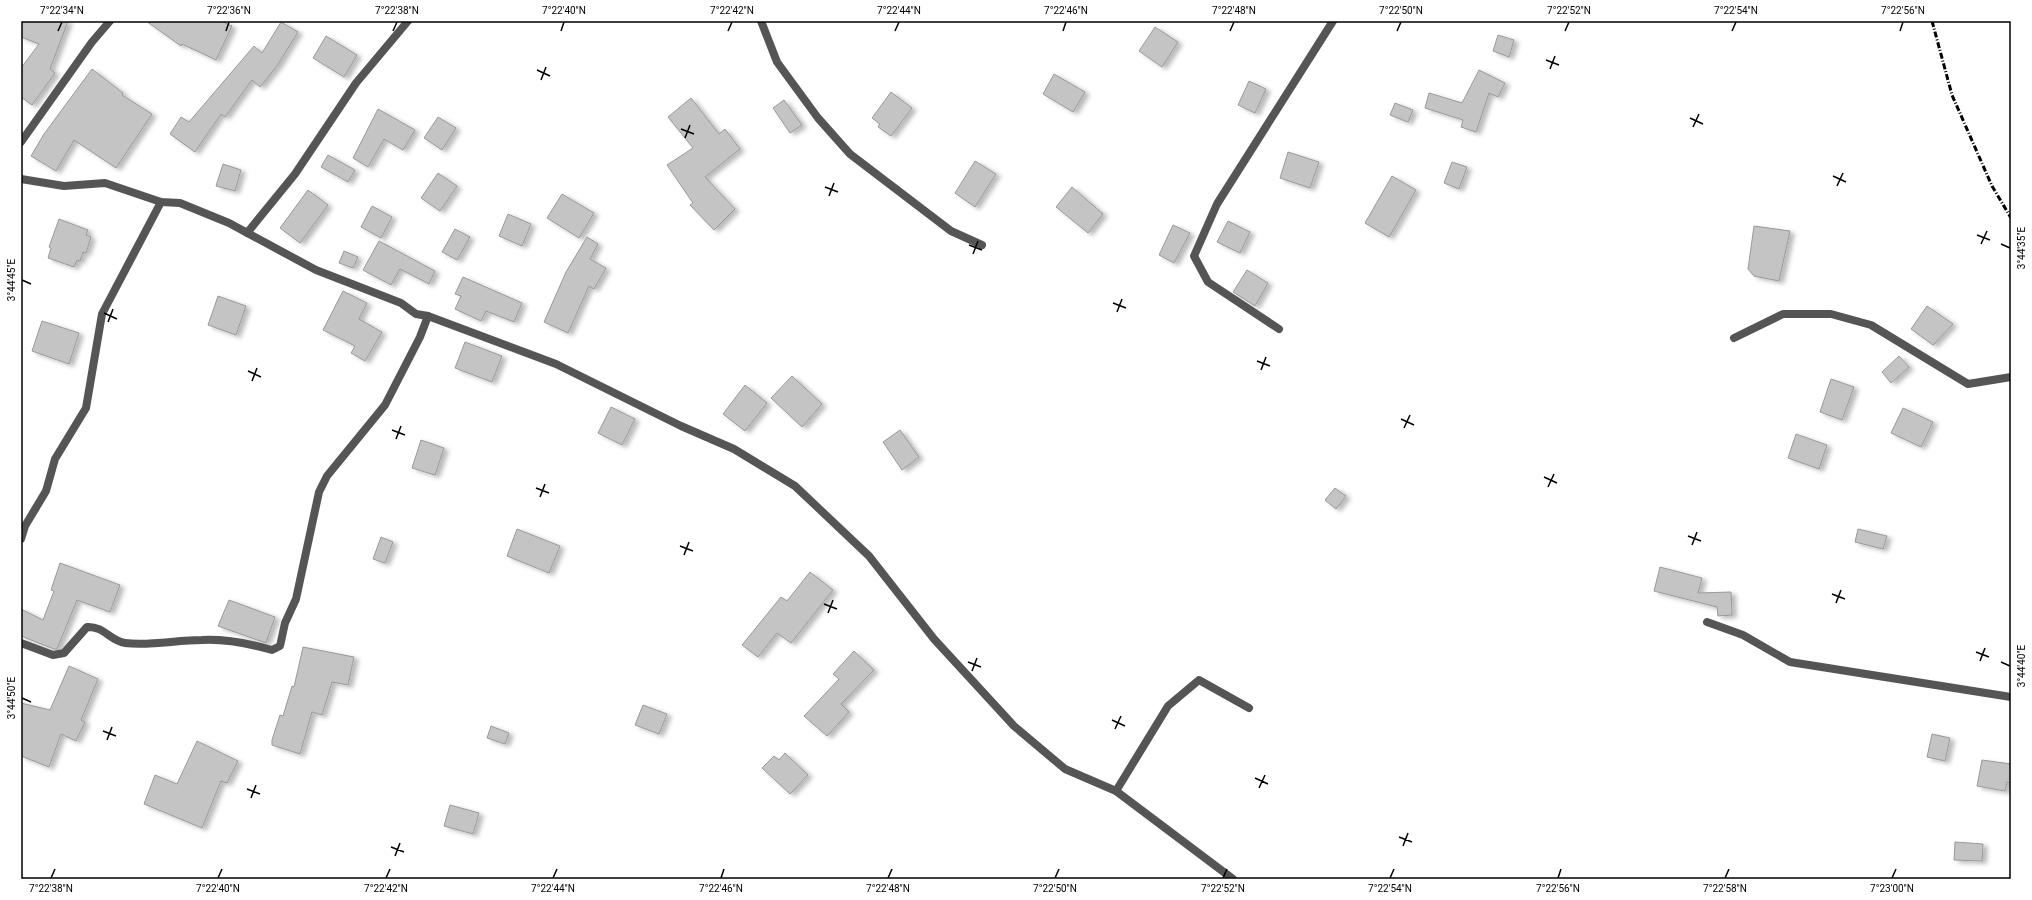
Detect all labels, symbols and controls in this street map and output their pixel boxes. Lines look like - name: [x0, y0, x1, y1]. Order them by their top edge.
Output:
- text: 7°22'34"N: [40, 5, 84, 16]
- text: 7°22'36"N: [207, 5, 251, 16]
- text: 7°22'38"N: [375, 5, 419, 16]
- text: 7°22'40"N: [542, 5, 586, 16]
- text: 7°22'42"N: [710, 5, 754, 16]
- text: 7°22'44"N: [877, 5, 921, 16]
- text: 7°22'46"N: [1044, 5, 1088, 16]
- text: 7°22'48"N: [1212, 5, 1256, 16]
- text: 7°22'50"N: [1379, 5, 1423, 16]
- text: 7°22'52"N: [1547, 5, 1591, 16]
- text: 7°22'54"N: [1714, 5, 1758, 16]
- text: 7°22'56"N: [1881, 5, 1925, 16]
- text: 3°44'35"E: [2016, 226, 2027, 269]
- text: 3°44'45"E: [6, 258, 17, 301]
- text: 3°44'40"E: [2016, 644, 2027, 687]
- text: 3°44'50"E: [6, 676, 17, 719]
- text: 7°22'38"N: [29, 883, 73, 894]
- text: 7°22'40"N: [196, 883, 240, 894]
- text: 7°22'42"N: [364, 883, 408, 894]
- text: 7°22'44"N: [531, 883, 575, 894]
- text: 7°22'46"N: [699, 883, 743, 894]
- text: 7°22'48"N: [866, 883, 910, 894]
- text: 7°22'50"N: [1033, 883, 1077, 894]
- text: 7°22'52"N: [1201, 883, 1245, 894]
- text: 7°22'54"N: [1368, 883, 1412, 894]
- text: 7°22'56"N: [1536, 883, 1580, 894]
- text: 7°22'58"N: [1703, 883, 1747, 894]
- text: 7°23'00"N: [1870, 883, 1914, 894]

